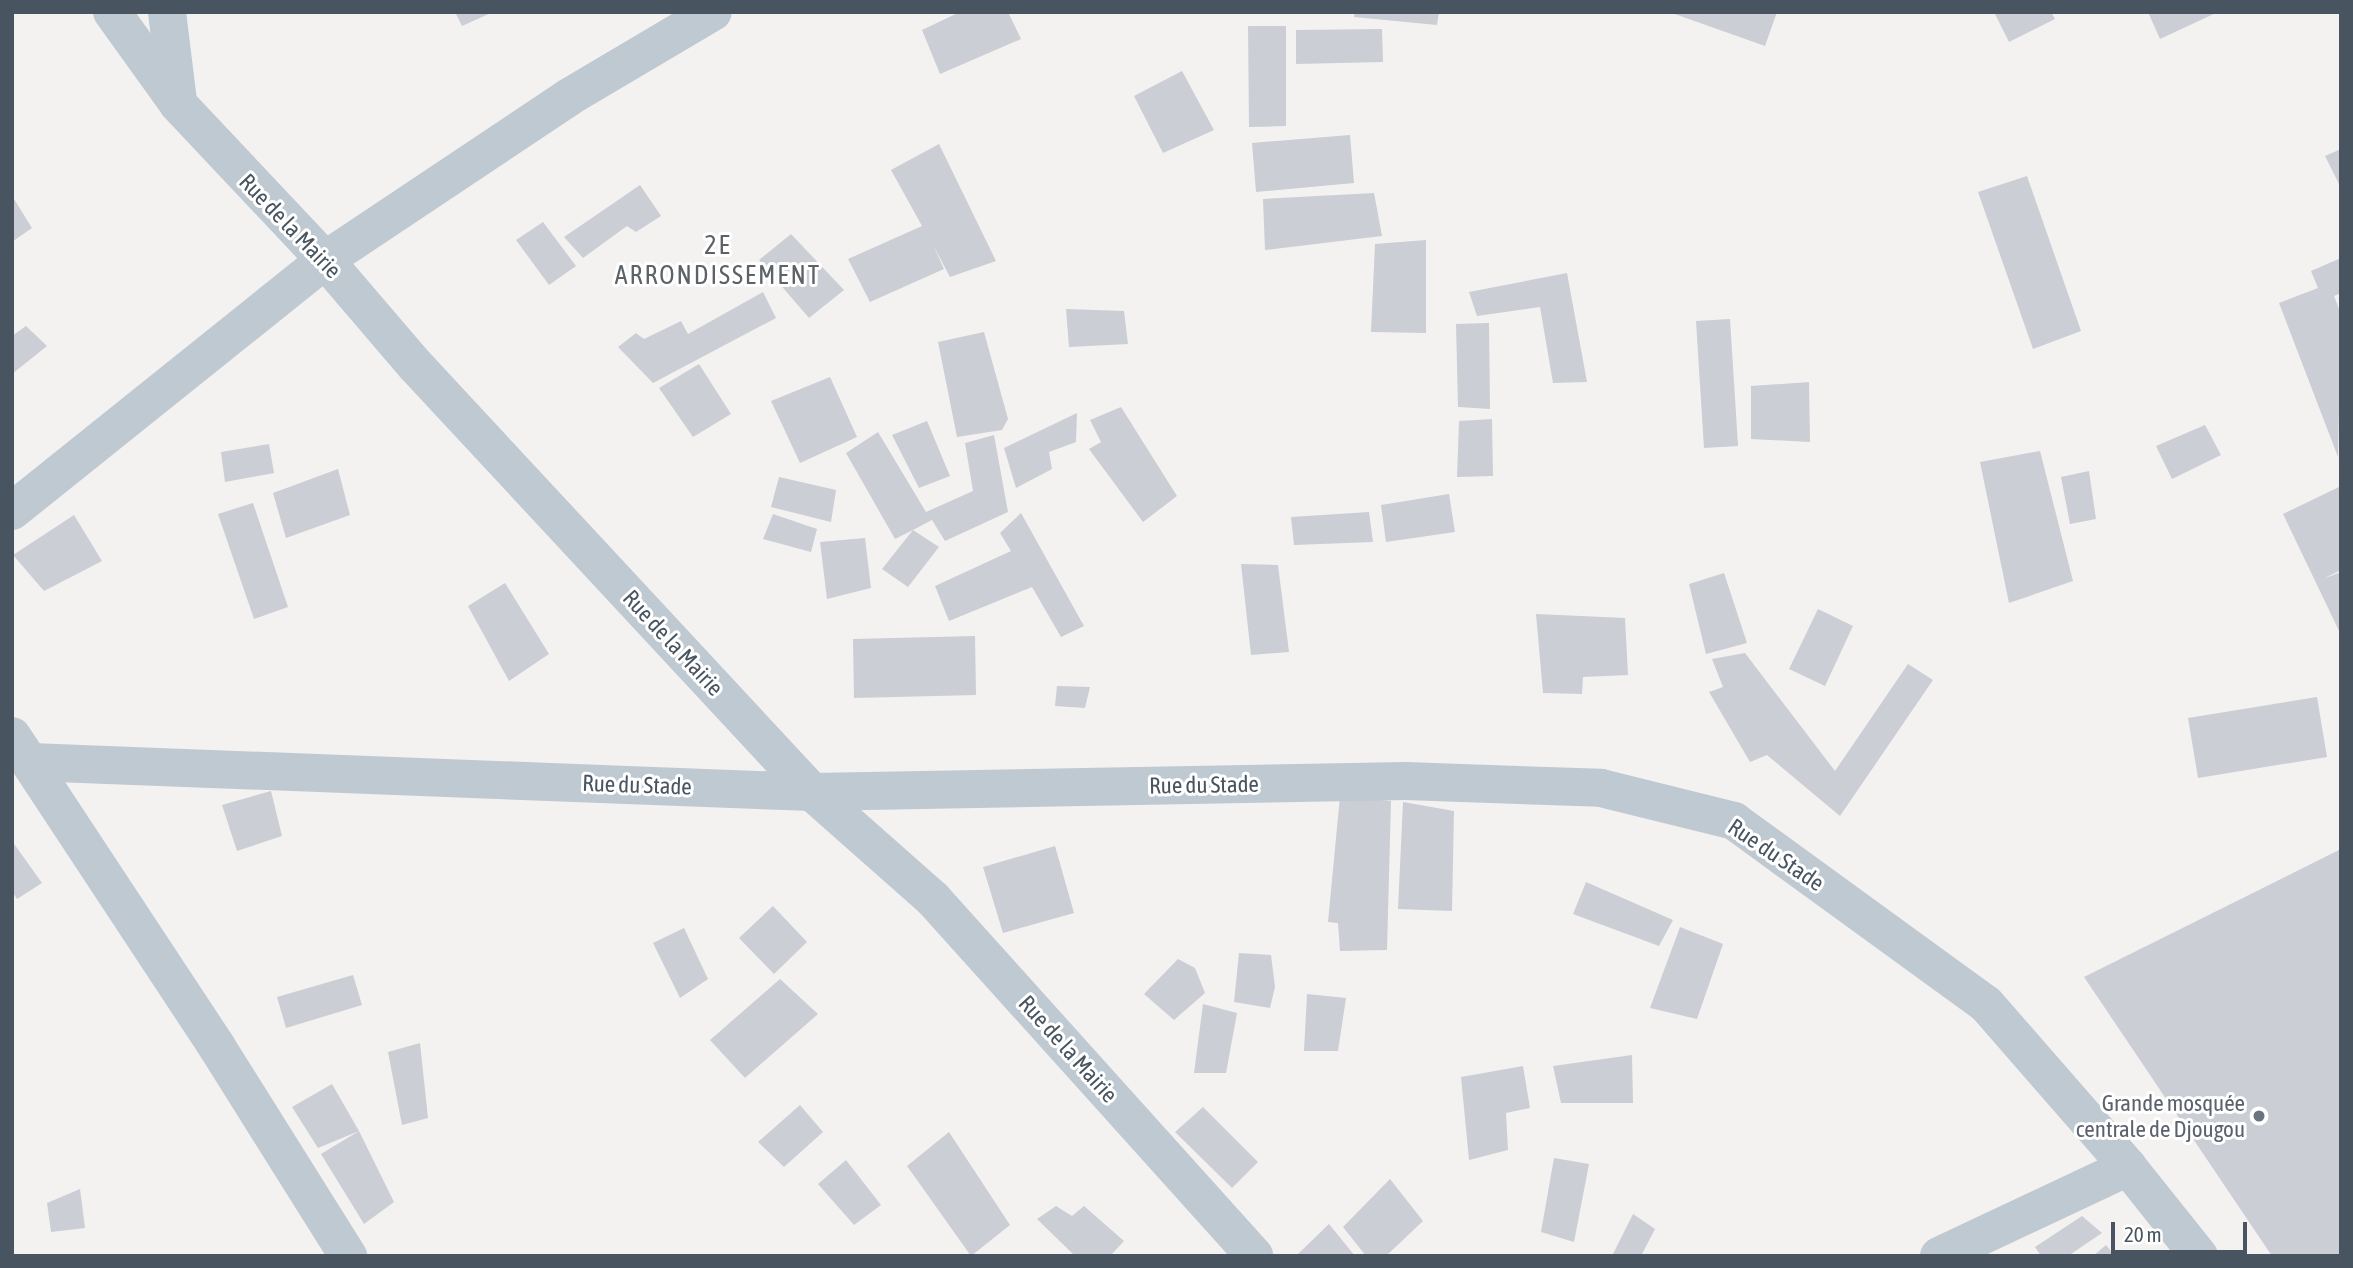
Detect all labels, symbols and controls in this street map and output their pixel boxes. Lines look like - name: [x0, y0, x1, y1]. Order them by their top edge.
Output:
- street label: Rue de la Mairie: [233, 168, 347, 284]
- district label: 2E ARRONDISSEMENT: [617, 230, 819, 292]
- street label: Rue de la Mairie: [617, 584, 729, 702]
- street label: Rue du Stade: [582, 769, 692, 801]
- street label: Rue du Stade: [1149, 770, 1259, 800]
- street label: Rue du Stade: [1723, 813, 1829, 897]
- street label: Rue de la Mairie: [1013, 990, 1123, 1108]
- place label: Grande mosquée centrale de Djougou: [2076, 1089, 2245, 1143]
- marker: Grande mosquée centrale de Djougou: [2251, 1108, 2267, 1124]
- scale bar: [2115, 1208, 2252, 1252]
- text: 20 m: [2124, 1222, 2162, 1246]

